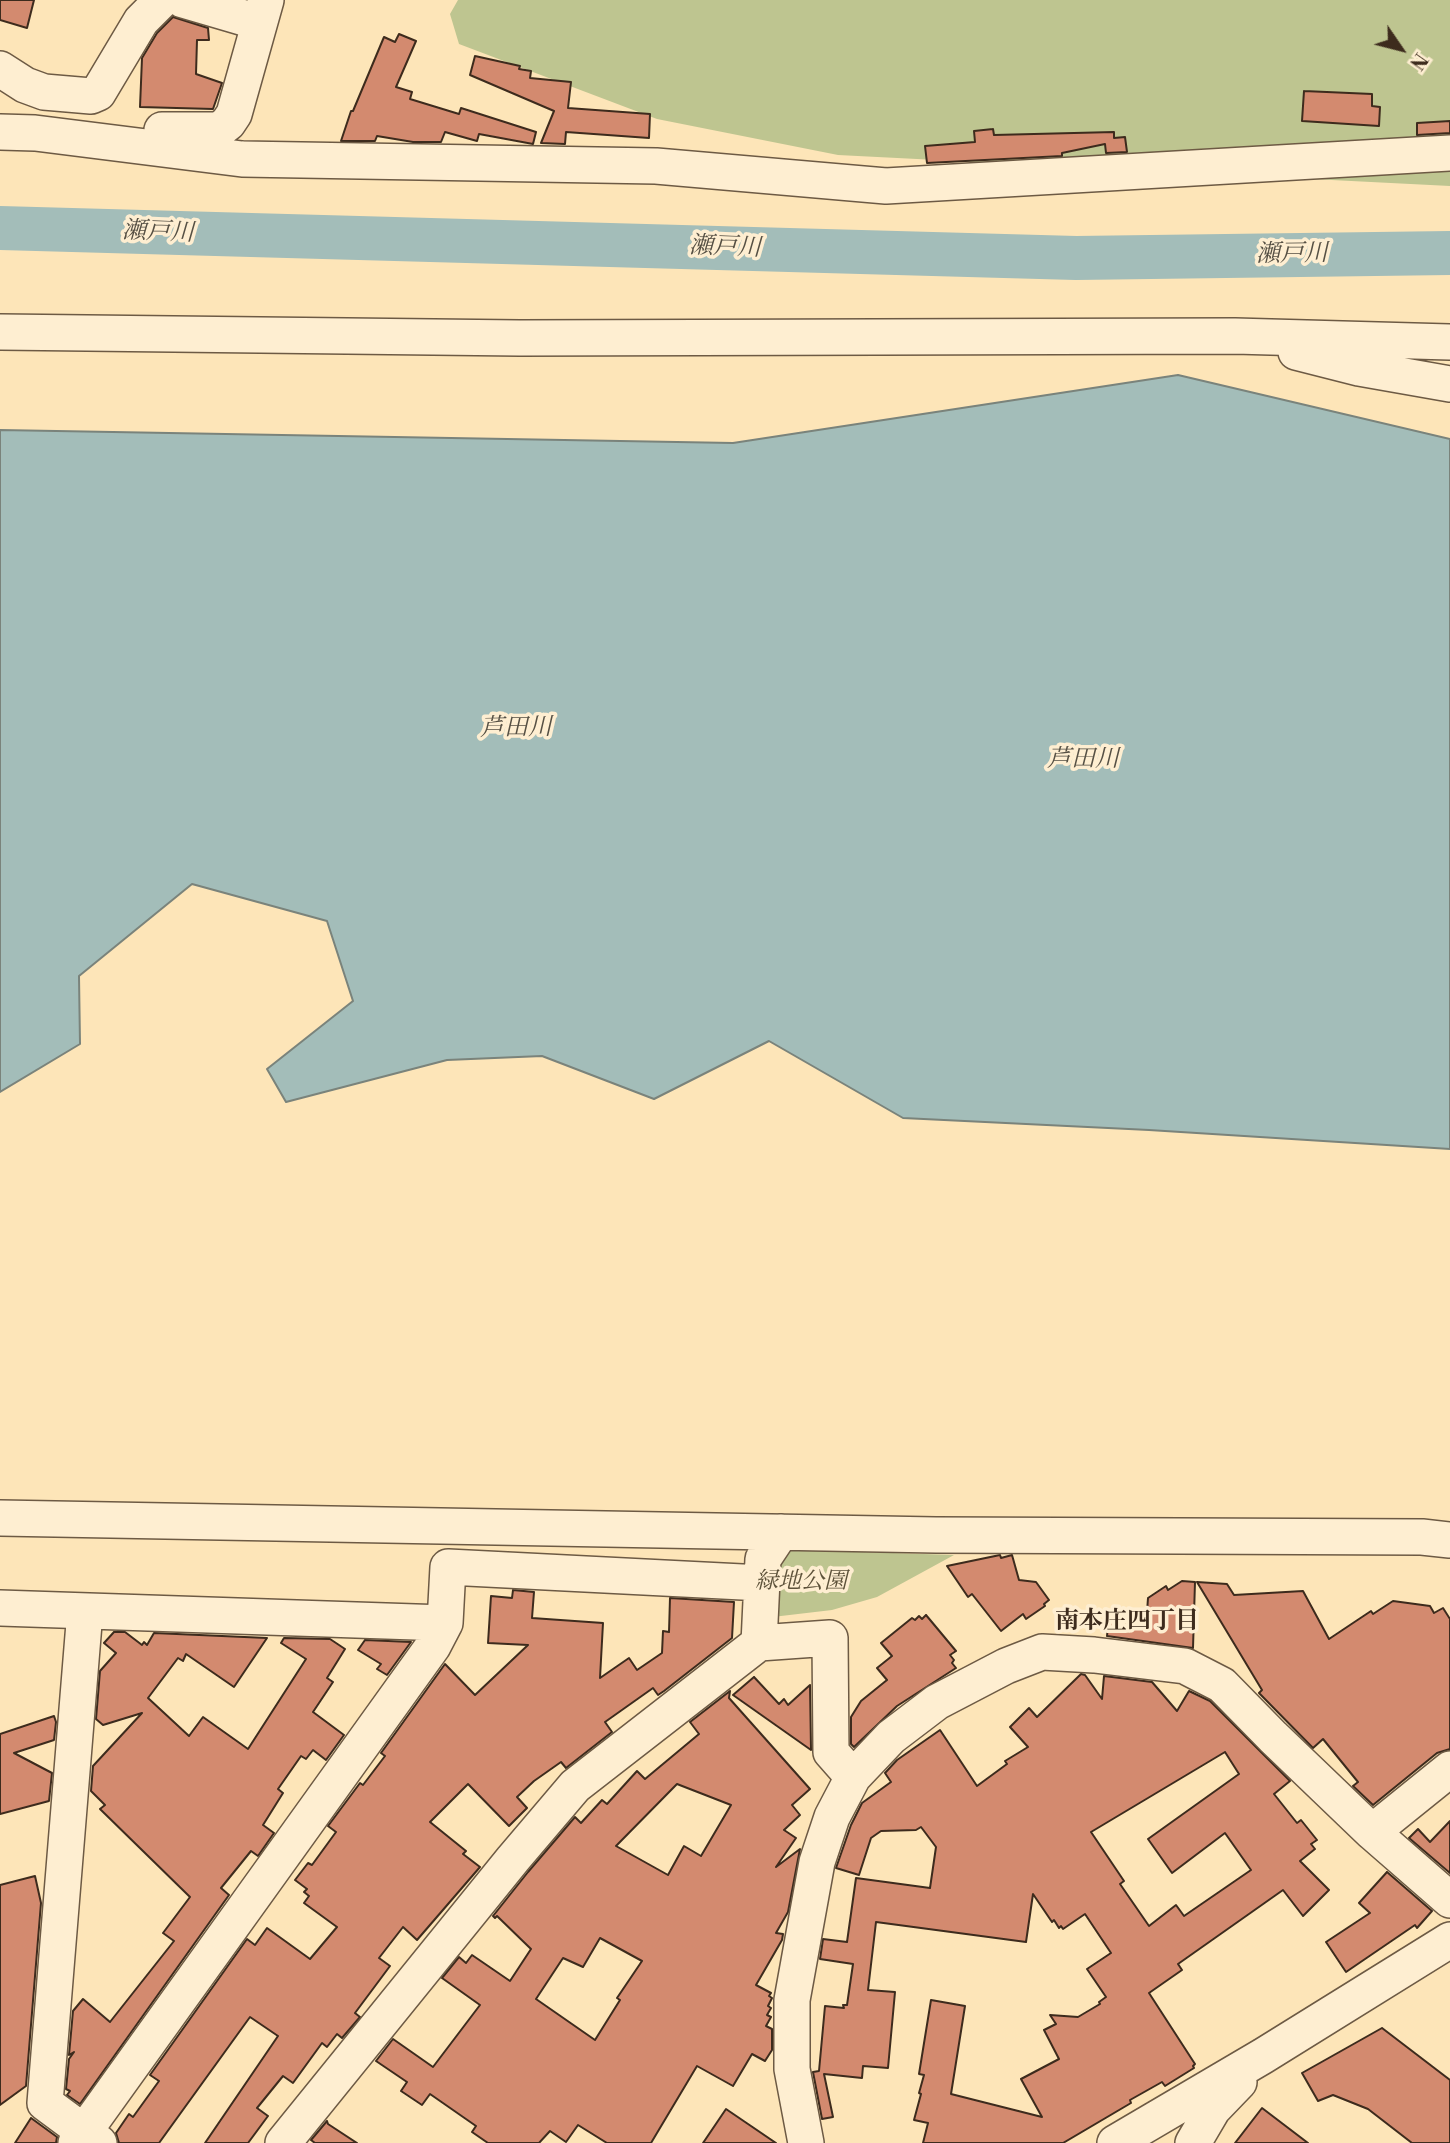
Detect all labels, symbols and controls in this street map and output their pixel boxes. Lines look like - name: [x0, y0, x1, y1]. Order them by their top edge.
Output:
- north arrow: [1366, 14, 1436, 84]
- text: N: [1404, 48, 1432, 74]
- water label: 瀬戸川: [122, 217, 194, 249]
- water label: 瀬戸川: [689, 232, 761, 264]
- water label: 瀬戸川: [1256, 240, 1328, 270]
- water label: 芦田川: [480, 714, 552, 744]
- water label: 芦田川: [1047, 746, 1119, 774]
- park label: 緑地公園: [755, 1568, 847, 1596]
- district label: 南本庄四丁目: [1055, 1608, 1199, 1636]

